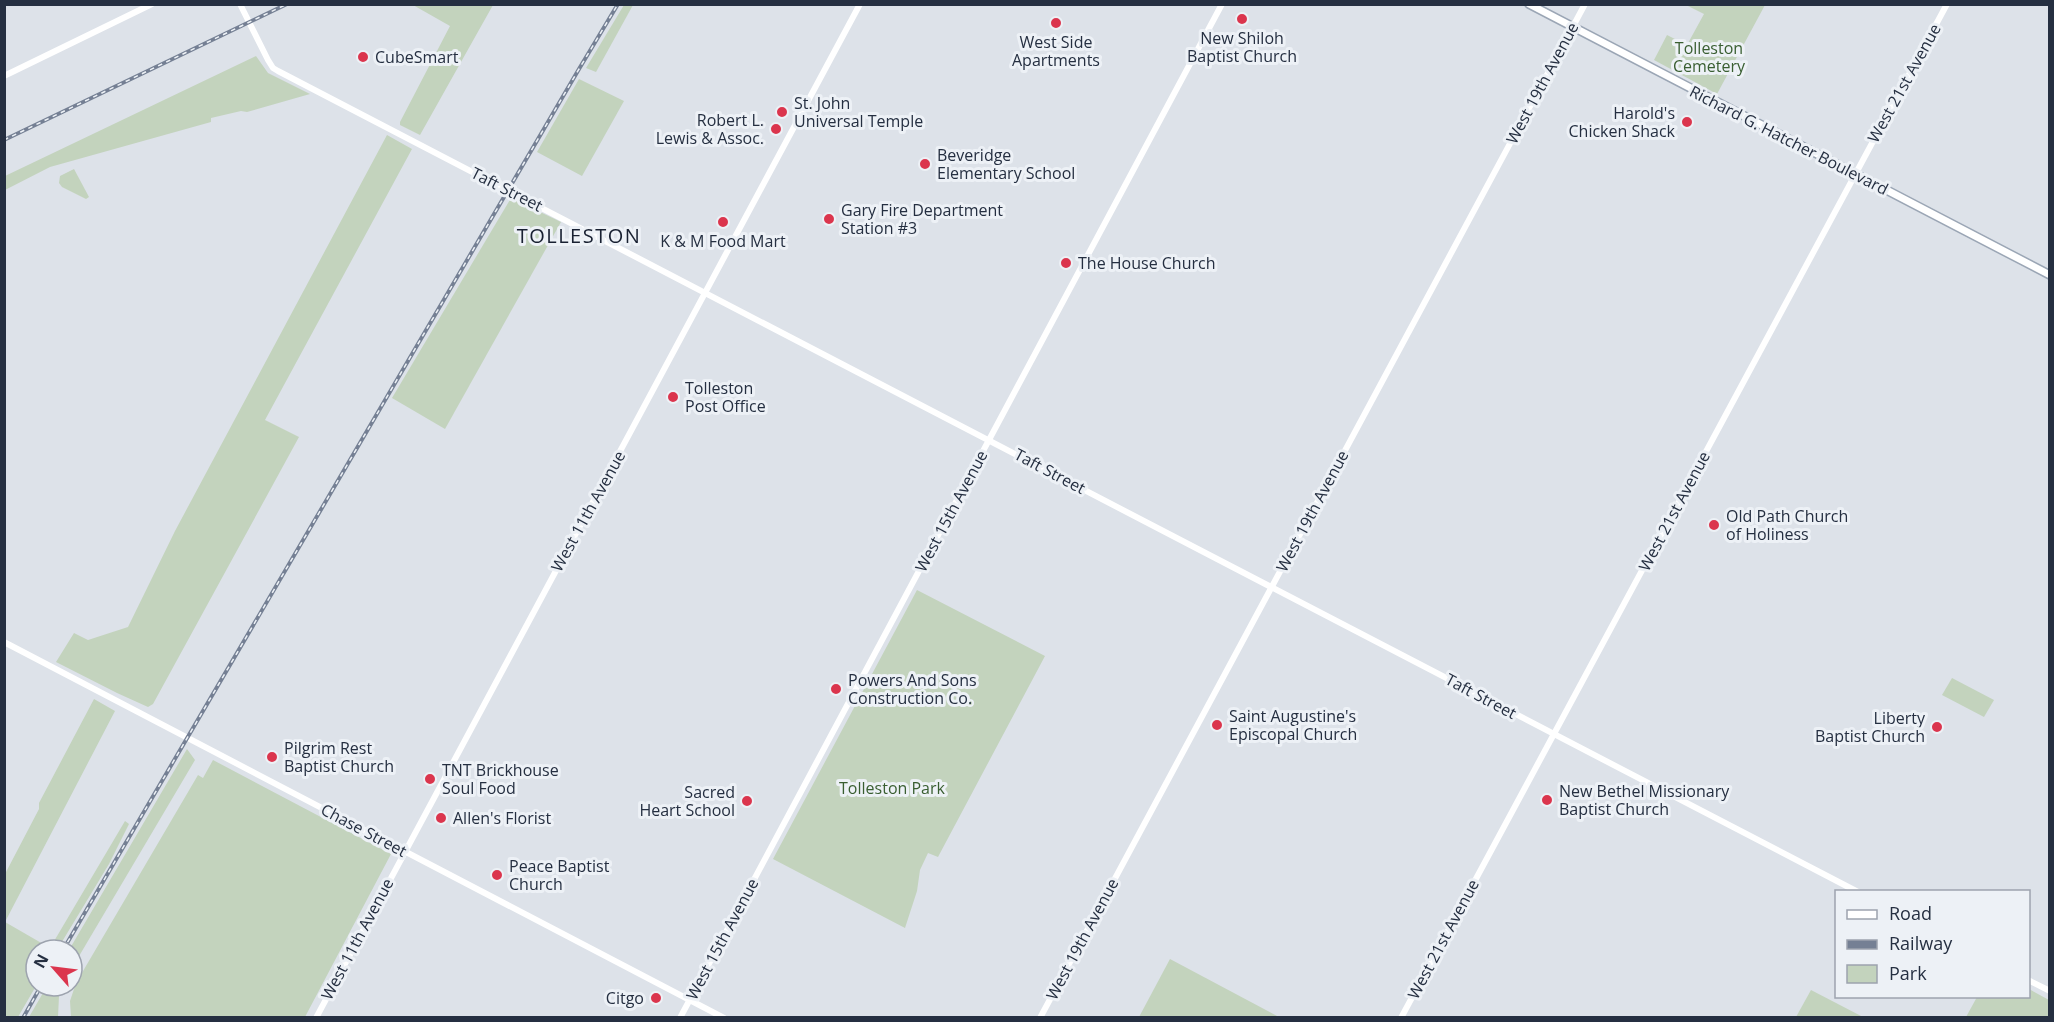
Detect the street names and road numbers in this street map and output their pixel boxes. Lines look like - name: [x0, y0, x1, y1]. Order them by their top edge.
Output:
- street label: West 19th Avenue: [1501, 18, 1583, 148]
- street label: West 21st Avenue: [1862, 20, 1946, 146]
- street label: Richard G. Hatcher Boulevard: [1686, 80, 1892, 200]
- street label: Taft Street: [467, 162, 547, 217]
- street label: Taft Street: [1011, 443, 1090, 499]
- street label: West 15th Avenue: [910, 446, 992, 576]
- street label: West 19th Avenue: [1271, 446, 1353, 576]
- street label: West 11th Avenue: [546, 447, 630, 575]
- street label: West 21st Avenue: [1633, 447, 1715, 575]
- street label: Taft Street: [1442, 668, 1521, 724]
- street label: Chase Street: [317, 798, 411, 862]
- street label: West 11th Avenue: [316, 874, 398, 1004]
- street label: West 15th Avenue: [681, 874, 763, 1004]
- street label: West 19th Avenue: [1041, 874, 1123, 1004]
- street label: West 21st Avenue: [1402, 875, 1484, 1003]

